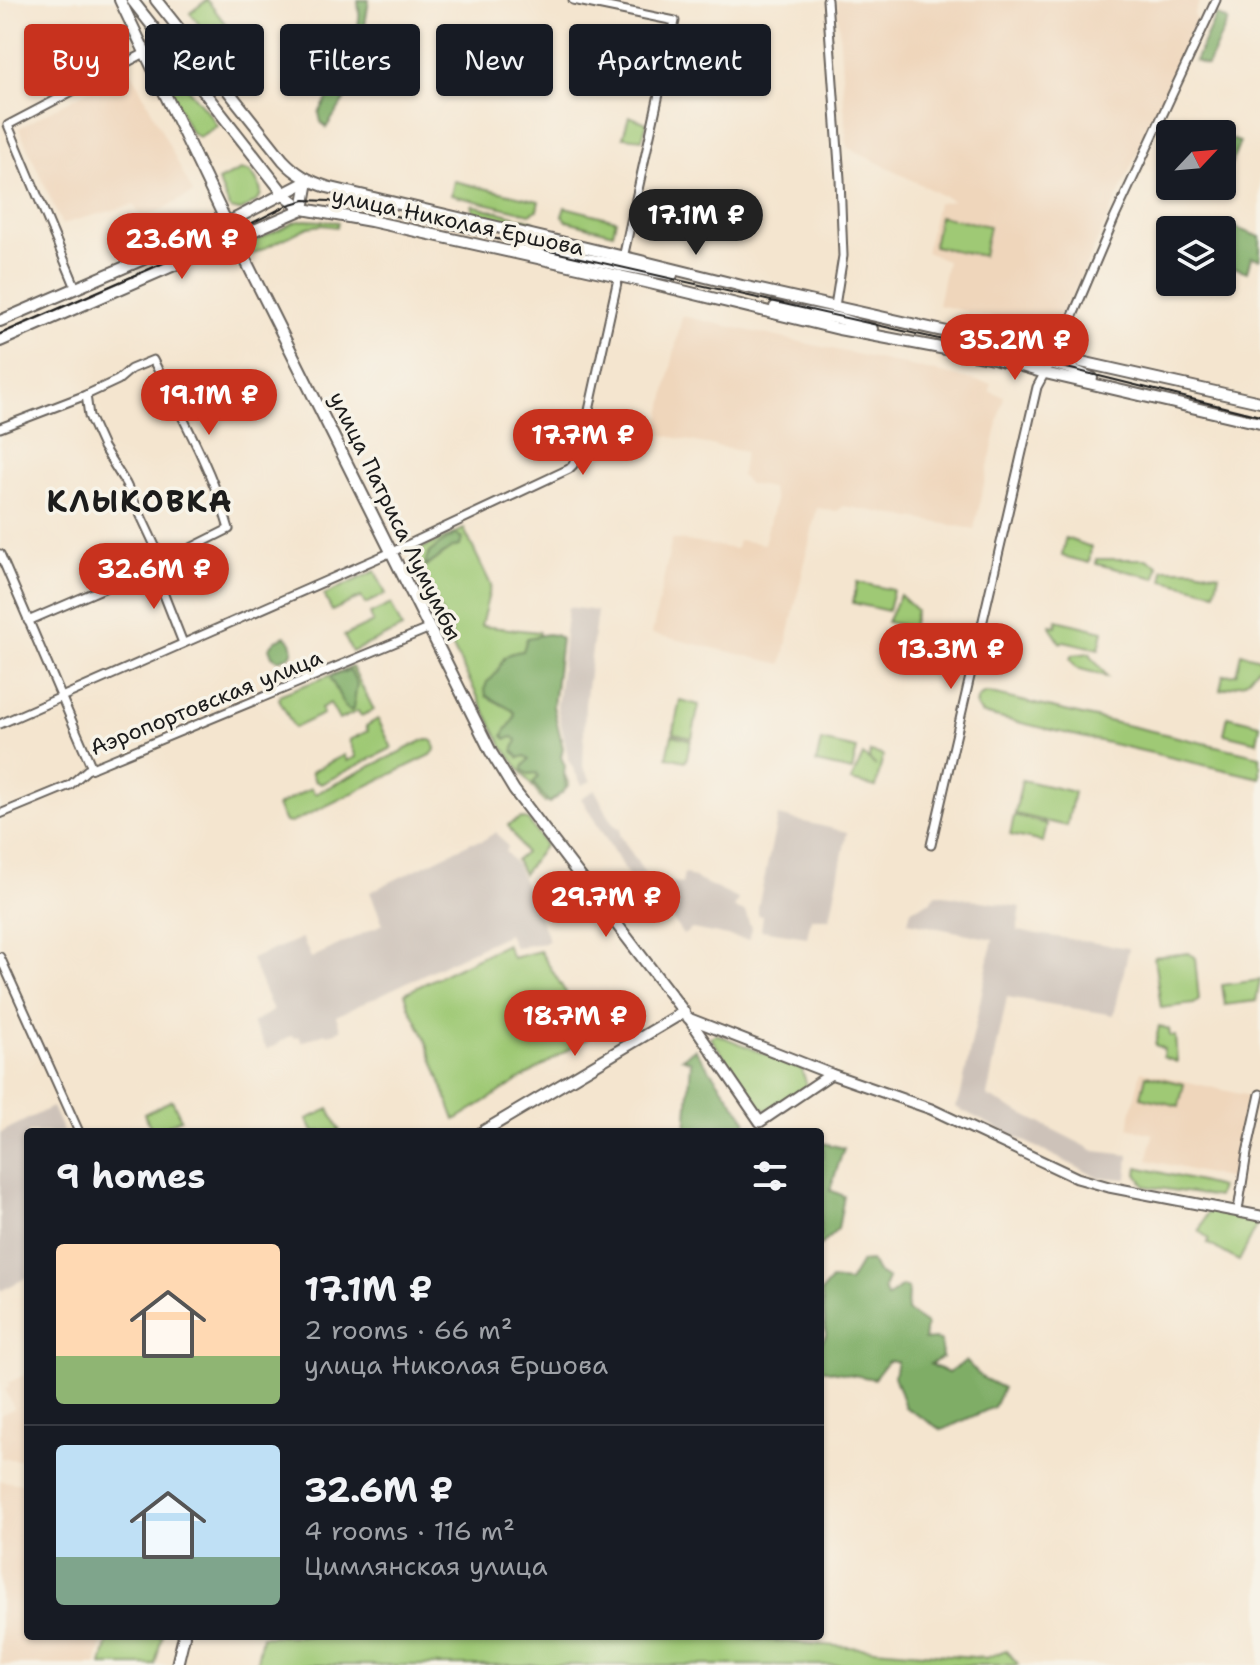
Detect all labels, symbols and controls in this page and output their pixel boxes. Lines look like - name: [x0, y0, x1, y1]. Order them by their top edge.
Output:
- chip: Buy: [24, 24, 129, 96]
- chip: Rent: [145, 24, 264, 96]
- chip: Filters: [280, 24, 420, 96]
- chip: New: [436, 24, 553, 96]
- chip: Apartment: [569, 24, 771, 96]
- north arrow: [1156, 120, 1236, 200]
- map controls: [1156, 120, 1236, 296]
- street label: улица Николая Ершова: [329, 181, 587, 262]
- pin: 17.1M ₽: [622, 189, 770, 257]
- text: 17.1M ₽: [647, 197, 745, 232]
- pin: 23.6M ₽: [108, 213, 256, 281]
- button: layers: [1156, 216, 1236, 296]
- text: 23.6M ₽: [125, 221, 239, 256]
- pin: 35.2M ₽: [941, 314, 1089, 382]
- text: 35.2M ₽: [959, 322, 1071, 357]
- pin: 19.1M ₽: [135, 369, 283, 437]
- text: 19.1M ₽: [159, 377, 259, 412]
- street label: улица Патриса Лумумбы: [323, 387, 469, 646]
- pin: 17.7M ₽: [509, 409, 657, 477]
- text: 17.7M ₽: [531, 417, 635, 452]
- district label: КЛЫКОВКА: [46, 481, 234, 522]
- pin: 32.6M ₽: [80, 543, 228, 611]
- text: 32.6M ₽: [97, 551, 211, 586]
- pin: 13.3M ₽: [877, 623, 1025, 691]
- text: 13.3M ₽: [897, 631, 1005, 666]
- street label: Аэропортовская улица: [86, 642, 327, 762]
- pin: 29.7M ₽: [532, 871, 680, 939]
- text: 29.7M ₽: [550, 879, 662, 914]
- pin: 18.7M ₽: [501, 990, 649, 1058]
- text: 18.7M ₽: [522, 998, 628, 1033]
- text: 9 homes: [56, 1153, 205, 1199]
- icon: filters: [748, 1154, 792, 1198]
- text: 17.1M ₽: [304, 1266, 432, 1312]
- icon: home: [120, 1276, 216, 1372]
- text: 2 rooms · 66 m²: [304, 1312, 513, 1347]
- text: улица Николая Ершова: [304, 1347, 608, 1382]
- text: 32.6M ₽: [304, 1467, 453, 1513]
- icon: home: [120, 1477, 216, 1573]
- text: 4 rooms · 116 m²: [304, 1513, 515, 1548]
- text: Цимлянская улица: [304, 1548, 548, 1583]

